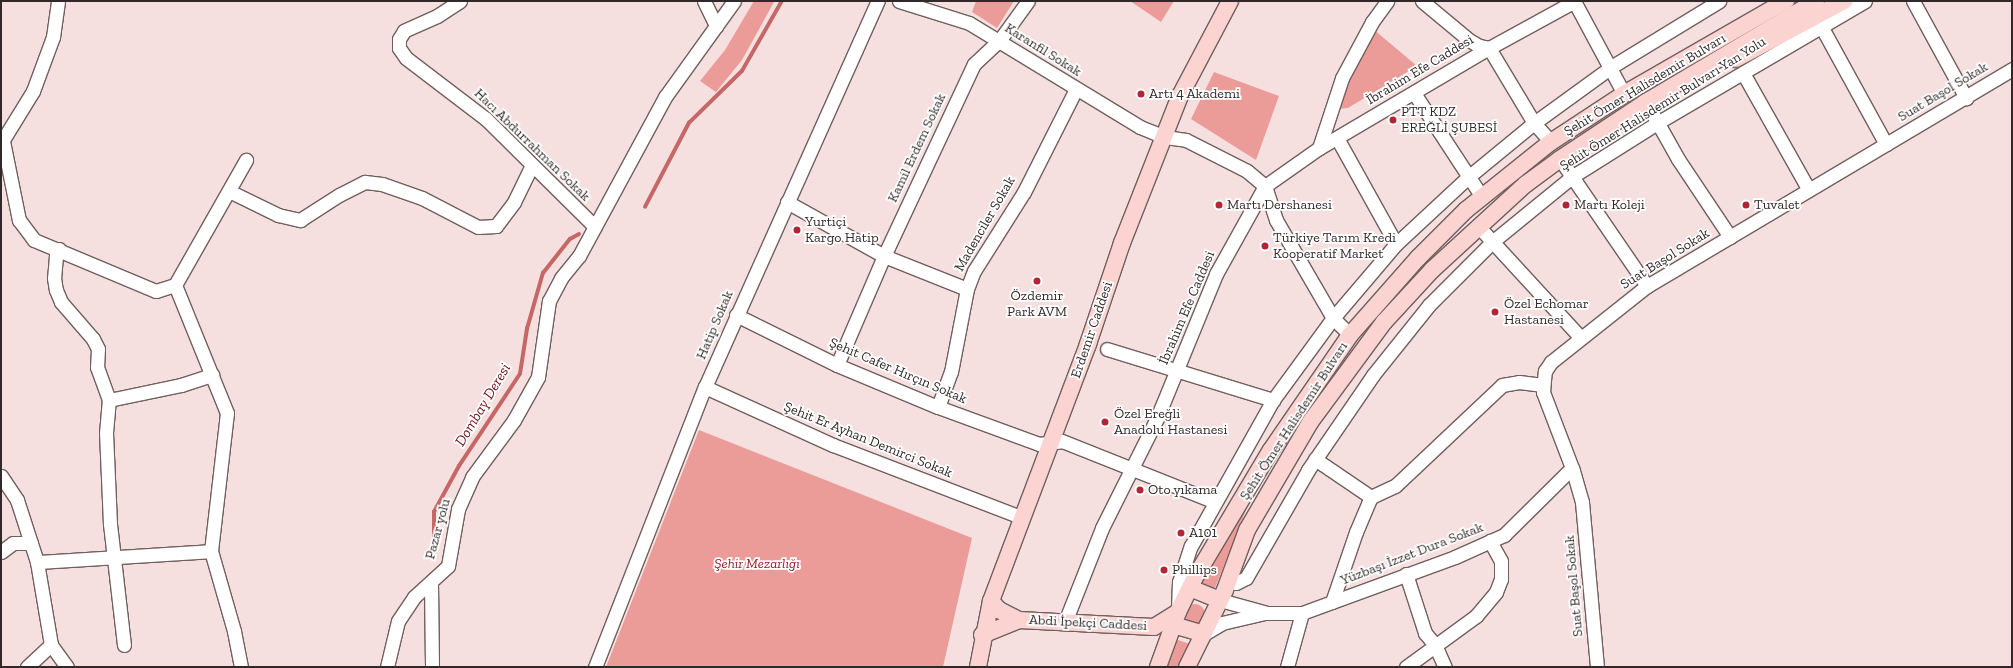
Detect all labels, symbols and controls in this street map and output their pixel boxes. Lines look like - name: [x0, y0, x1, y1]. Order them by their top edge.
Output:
- street label: Karanfil Sokak: [1002, 20, 1084, 80]
- street label: Şehit Ömer Halisdemir Bulvarı: [1561, 30, 1729, 140]
- street label: İbrahim Efe Caddesi: [1363, 31, 1477, 109]
- street label: Şehit Ömer Halisdemir Bulvarı Yan Yolu: [1556, 33, 1770, 175]
- street label: Suat Başol Sokak: [1895, 59, 1991, 125]
- street label: Hacı Abdurrahman Sokak: [470, 85, 594, 205]
- place label: Artı 4 Akademi: [1149, 86, 1240, 102]
- marker: Artı 4 Akademi: [1136, 89, 1146, 99]
- street label: Kamil Erdem Sokak: [884, 91, 950, 205]
- place label: PTT KDZ EREĞLİ ŞUBESİ: [1401, 104, 1497, 136]
- marker: PTT KDZ EREĞLİ ŞUBESİ: [1388, 115, 1398, 125]
- street label: Madenciler Sokak: [951, 173, 1019, 275]
- place label: Martı Dershanesi: [1227, 197, 1332, 213]
- place label: Martı Koleji: [1574, 197, 1645, 213]
- place label: Tuvalet: [1754, 197, 1800, 213]
- marker: Martı Dershanesi: [1214, 200, 1224, 210]
- marker: Martı Koleji: [1561, 200, 1571, 210]
- marker: Tuvalet: [1741, 200, 1751, 210]
- place label: Yurtiçi Kargo Hatip: [805, 214, 879, 246]
- marker: Yurtiçi Kargo Hatip: [792, 225, 802, 235]
- street label: Suat Başol Sokak: [1617, 225, 1713, 293]
- place label: Türkiye Tarım Kredi Kooperatif Market: [1273, 230, 1396, 262]
- marker: Türkiye Tarım Kredi Kooperatif Market: [1260, 241, 1270, 251]
- street label: İbrahim Efe Caddesi: [1155, 249, 1219, 367]
- marker: Özdemir Park AVM: [1032, 276, 1042, 286]
- street label: Erdemir Caddesi: [1068, 279, 1116, 381]
- street label: Hatip Sokak: [693, 288, 737, 362]
- place label: Özdemir Park AVM: [1007, 288, 1067, 320]
- place label: Özel Echomar Hastanesi: [1504, 296, 1589, 328]
- marker: Özel Echomar Hastanesi: [1489, 306, 1501, 318]
- street label: Şehit Cafer Hırçın Sokak: [827, 334, 969, 408]
- street label: Şehit Ömer Halisdemir Bulvarı: [1236, 338, 1352, 504]
- water label: Dombay Deresi: [451, 360, 515, 450]
- street label: Şehit Er Ayhan Demirci Sokak: [781, 398, 955, 482]
- place label: Özel Ereğli Anadolu Hastanesi: [1114, 406, 1227, 438]
- marker: Özel Ereğli Anadolu Hastanesi: [1099, 416, 1111, 428]
- place label: Oto yıkama: [1148, 482, 1218, 498]
- marker: Oto yıkama: [1135, 485, 1145, 495]
- street label: Pazar yolu: [422, 497, 454, 561]
- street label: Yüzbaşı İzzet Dura Sokak: [1338, 519, 1486, 589]
- place label: A101: [1189, 525, 1217, 541]
- marker: A101: [1176, 528, 1186, 538]
- street label: Suat Başol Sokak: [1561, 535, 1587, 637]
- park label: Şehir Mezarlığı: [714, 556, 800, 572]
- place label: Phillips: [1172, 562, 1217, 578]
- marker: Phillips: [1159, 565, 1169, 575]
- street label: Abdi İpekçi Caddesi: [1028, 612, 1148, 634]

